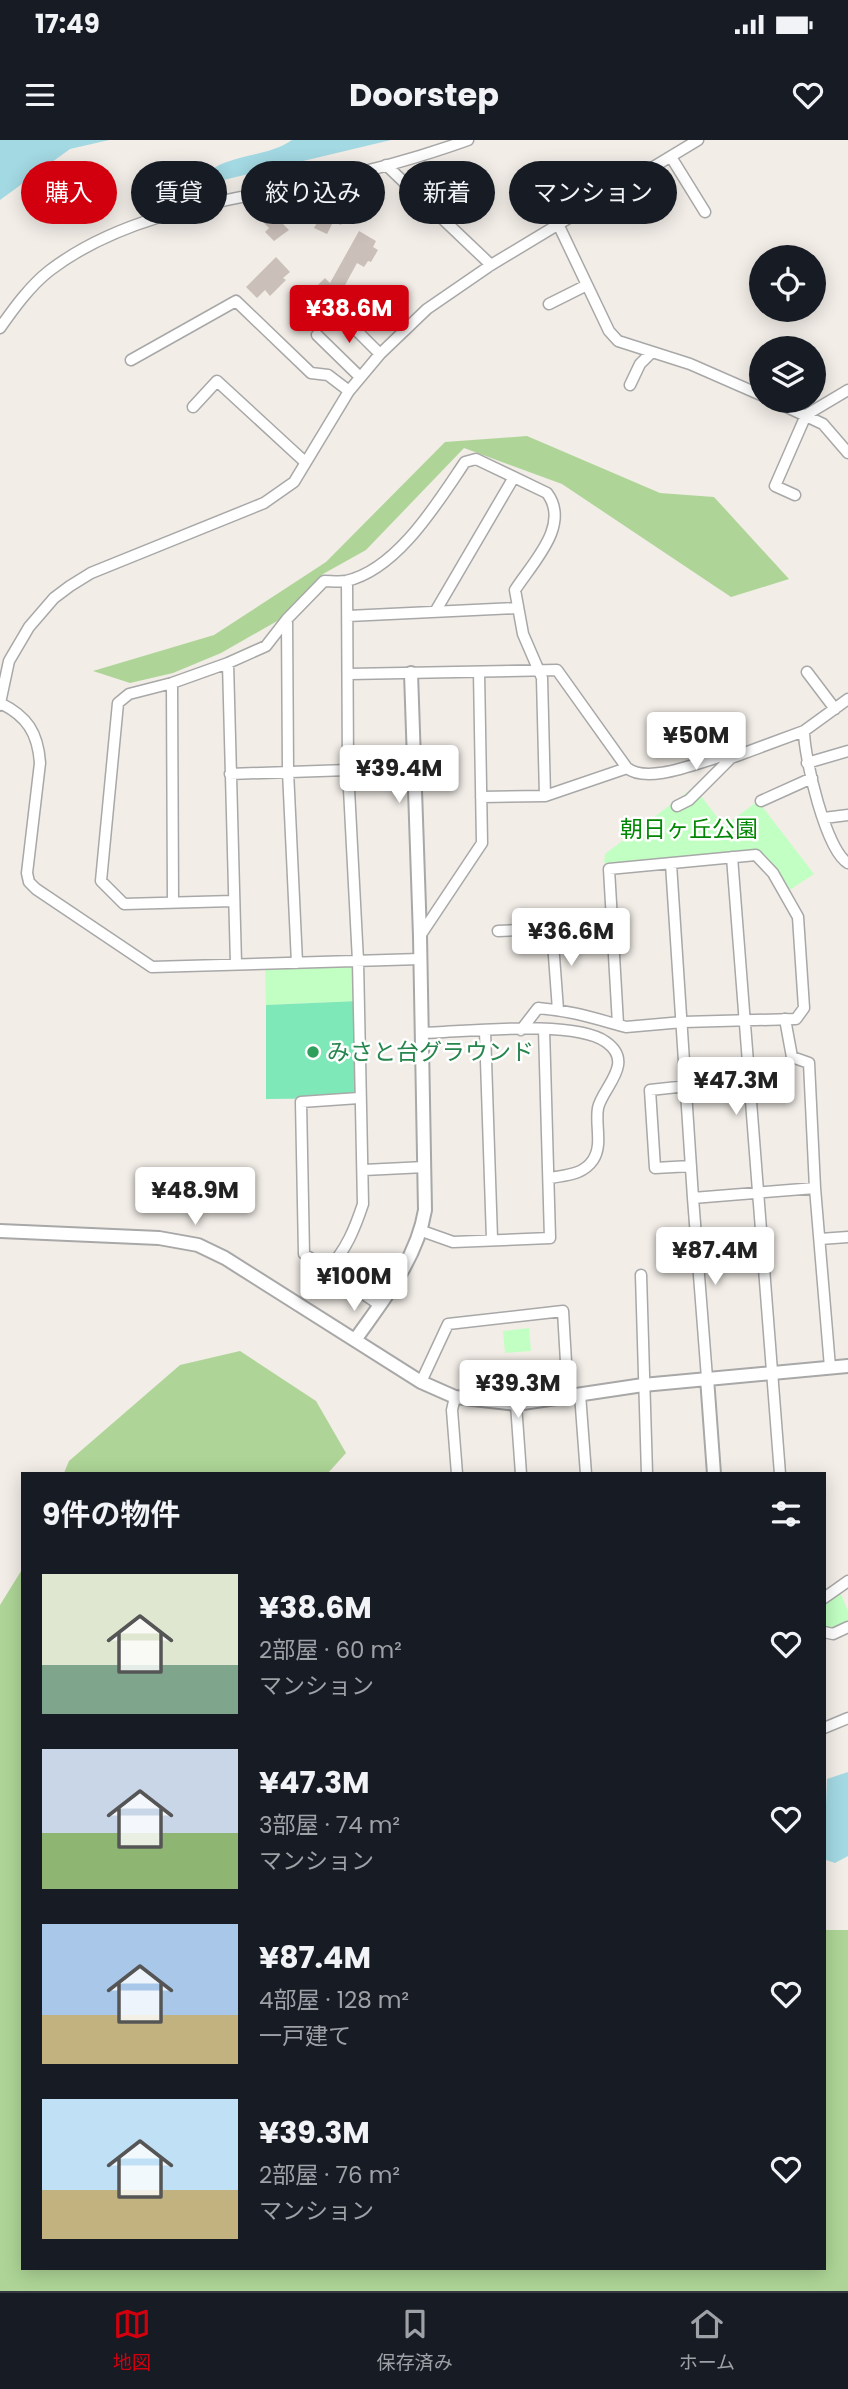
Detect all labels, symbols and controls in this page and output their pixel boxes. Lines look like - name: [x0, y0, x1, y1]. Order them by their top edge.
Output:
- text: 17:49: [35, 6, 100, 42]
- text: Doorstep: [349, 72, 499, 117]
- icon: menu: [21, 76, 59, 114]
- icon: heart: [789, 76, 827, 114]
- chip: 購入: [21, 161, 117, 224]
- chip: 賃貸: [131, 161, 227, 224]
- chip: 絞り込み: [241, 161, 385, 224]
- chip: 新着: [399, 161, 495, 224]
- chip: マンション: [509, 161, 677, 224]
- map controls: [749, 245, 826, 413]
- button: locate: [749, 245, 826, 322]
- pin: ¥38.6M: [292, 286, 406, 345]
- text: ¥38.6M: [306, 292, 392, 324]
- button: layers: [749, 336, 826, 413]
- pin: ¥50M: [655, 712, 737, 772]
- text: ¥50M: [663, 719, 729, 751]
- pin: ¥39.4M: [342, 746, 456, 805]
- text: ¥39.4M: [356, 752, 442, 784]
- park label: 朝日ヶ丘公園: [620, 813, 758, 845]
- pin: ¥36.6M: [514, 908, 628, 968]
- text: ¥36.6M: [528, 915, 614, 947]
- place label: みさと台グラウンド: [327, 1036, 534, 1068]
- marker: みさと台グラウンド: [305, 1044, 321, 1060]
- pin: ¥47.3M: [679, 1058, 793, 1117]
- text: ¥47.3M: [694, 1064, 778, 1096]
- pin: ¥48.9M: [138, 1168, 252, 1227]
- text: ¥48.9M: [151, 1174, 239, 1206]
- pin: ¥87.4M: [658, 1228, 772, 1287]
- text: ¥87.4M: [672, 1234, 758, 1266]
- pin: ¥100M: [305, 1254, 403, 1313]
- text: ¥100M: [316, 1260, 392, 1292]
- pin: ¥39.3M: [461, 1360, 575, 1420]
- text: ¥39.3M: [475, 1367, 561, 1399]
- text: 9件の物件: [42, 1493, 180, 1536]
- icon: filters: [767, 1495, 805, 1533]
- text: ¥38.6M: [259, 1586, 372, 1629]
- icon: home: [98, 1602, 182, 1686]
- icon: heart: [767, 1625, 805, 1663]
- text: 2部屋 · 60 m²: [259, 1634, 402, 1666]
- text: マンション: [259, 1670, 374, 1702]
- text: ¥47.3M: [259, 1761, 370, 1804]
- icon: home: [98, 1777, 182, 1861]
- icon: heart: [767, 1800, 805, 1838]
- text: 3部屋 · 74 m²: [259, 1809, 400, 1841]
- text: マンション: [259, 1845, 374, 1877]
- text: ¥87.4M: [259, 1936, 371, 1979]
- icon: home: [98, 1952, 182, 2036]
- icon: heart: [767, 1975, 805, 2013]
- text: 4部屋 · 128 m²: [259, 1984, 409, 2016]
- text: 一戸建て: [259, 2020, 351, 2052]
- text: ¥39.3M: [259, 2111, 370, 2154]
- icon: home: [98, 2127, 182, 2211]
- icon: heart: [767, 2150, 805, 2188]
- text: 2部屋 · 76 m²: [259, 2159, 400, 2191]
- text: マンション: [259, 2195, 374, 2227]
- tab: 地図: [113, 2305, 151, 2377]
- tab: 保存済み: [377, 2305, 453, 2377]
- tab: ホーム: [679, 2305, 735, 2377]

